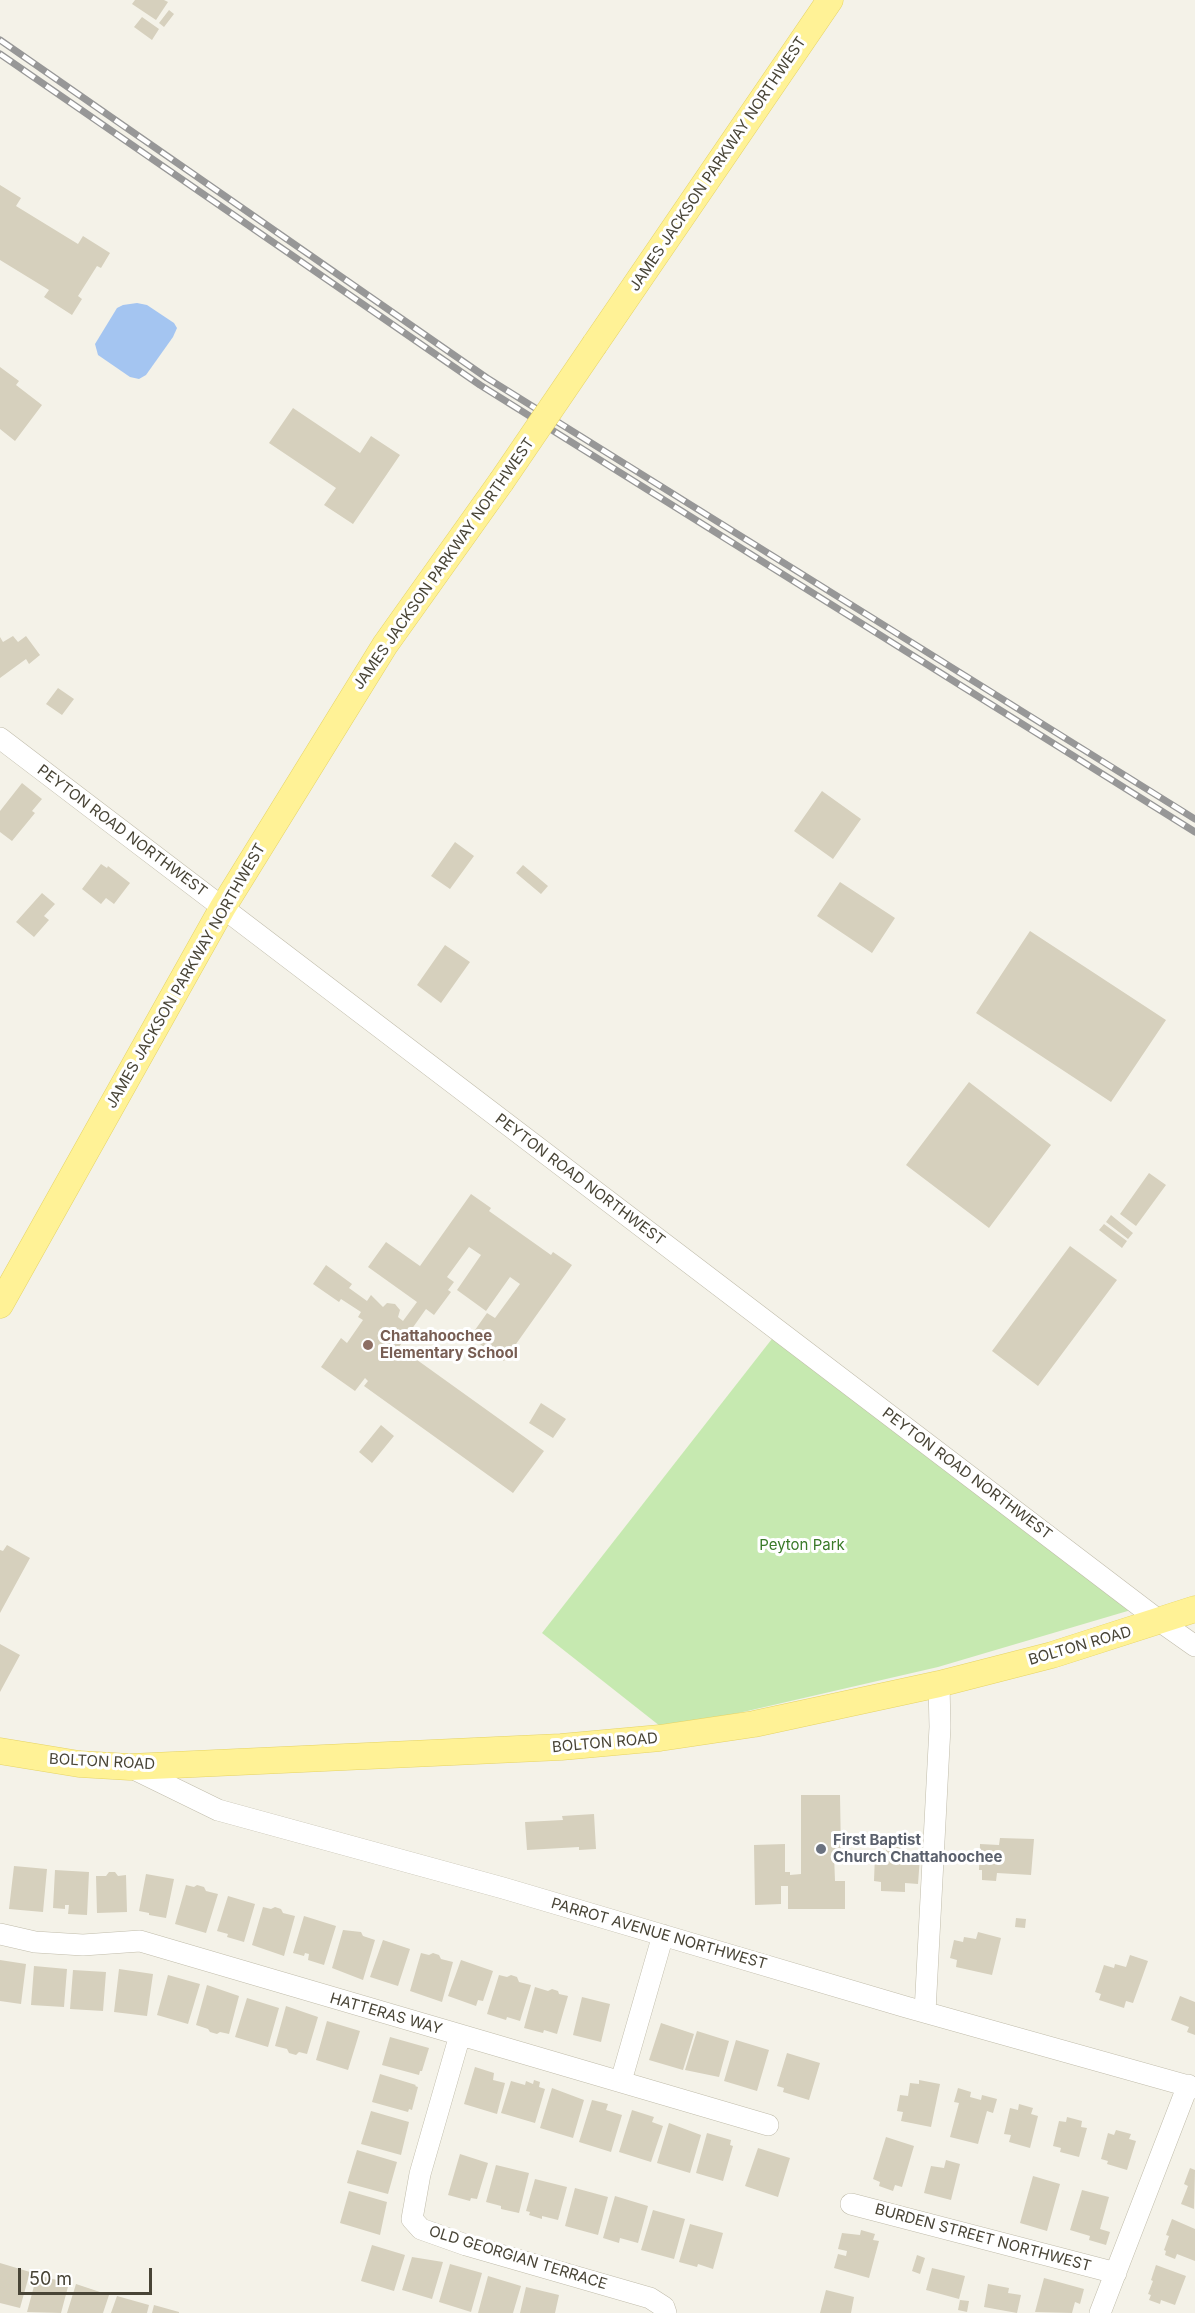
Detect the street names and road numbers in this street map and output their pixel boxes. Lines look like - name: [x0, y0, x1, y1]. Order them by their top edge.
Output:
- street label: JAMES JACKSON PARKWAY NORTHWEST: [626, 33, 810, 295]
- street label: JAMES JACKSON PARKWAY NORTHWEST: [350, 435, 538, 693]
- street label: PEYTON ROAD NORTHWEST: [34, 761, 210, 901]
- street label: JAMES JACKSON PARKWAY NORTHWEST: [102, 840, 270, 1112]
- street label: PEYTON ROAD NORTHWEST: [492, 1110, 668, 1250]
- street label: PEYTON ROAD NORTHWEST: [879, 1404, 1055, 1544]
- street label: BOLTON ROAD: [1026, 1623, 1134, 1669]
- street label: BOLTON ROAD: [551, 1729, 659, 1757]
- street label: BOLTON ROAD: [48, 1750, 156, 1774]
- street label: PARROT AVENUE NORTHWEST: [549, 1895, 769, 1973]
- street label: HATTERAS WAY: [328, 1989, 444, 2039]
- street label: BURDEN STREET NORTHWEST: [873, 2200, 1093, 2276]
- street label: OLD GEORGIAN TERRACE: [427, 2222, 609, 2294]

